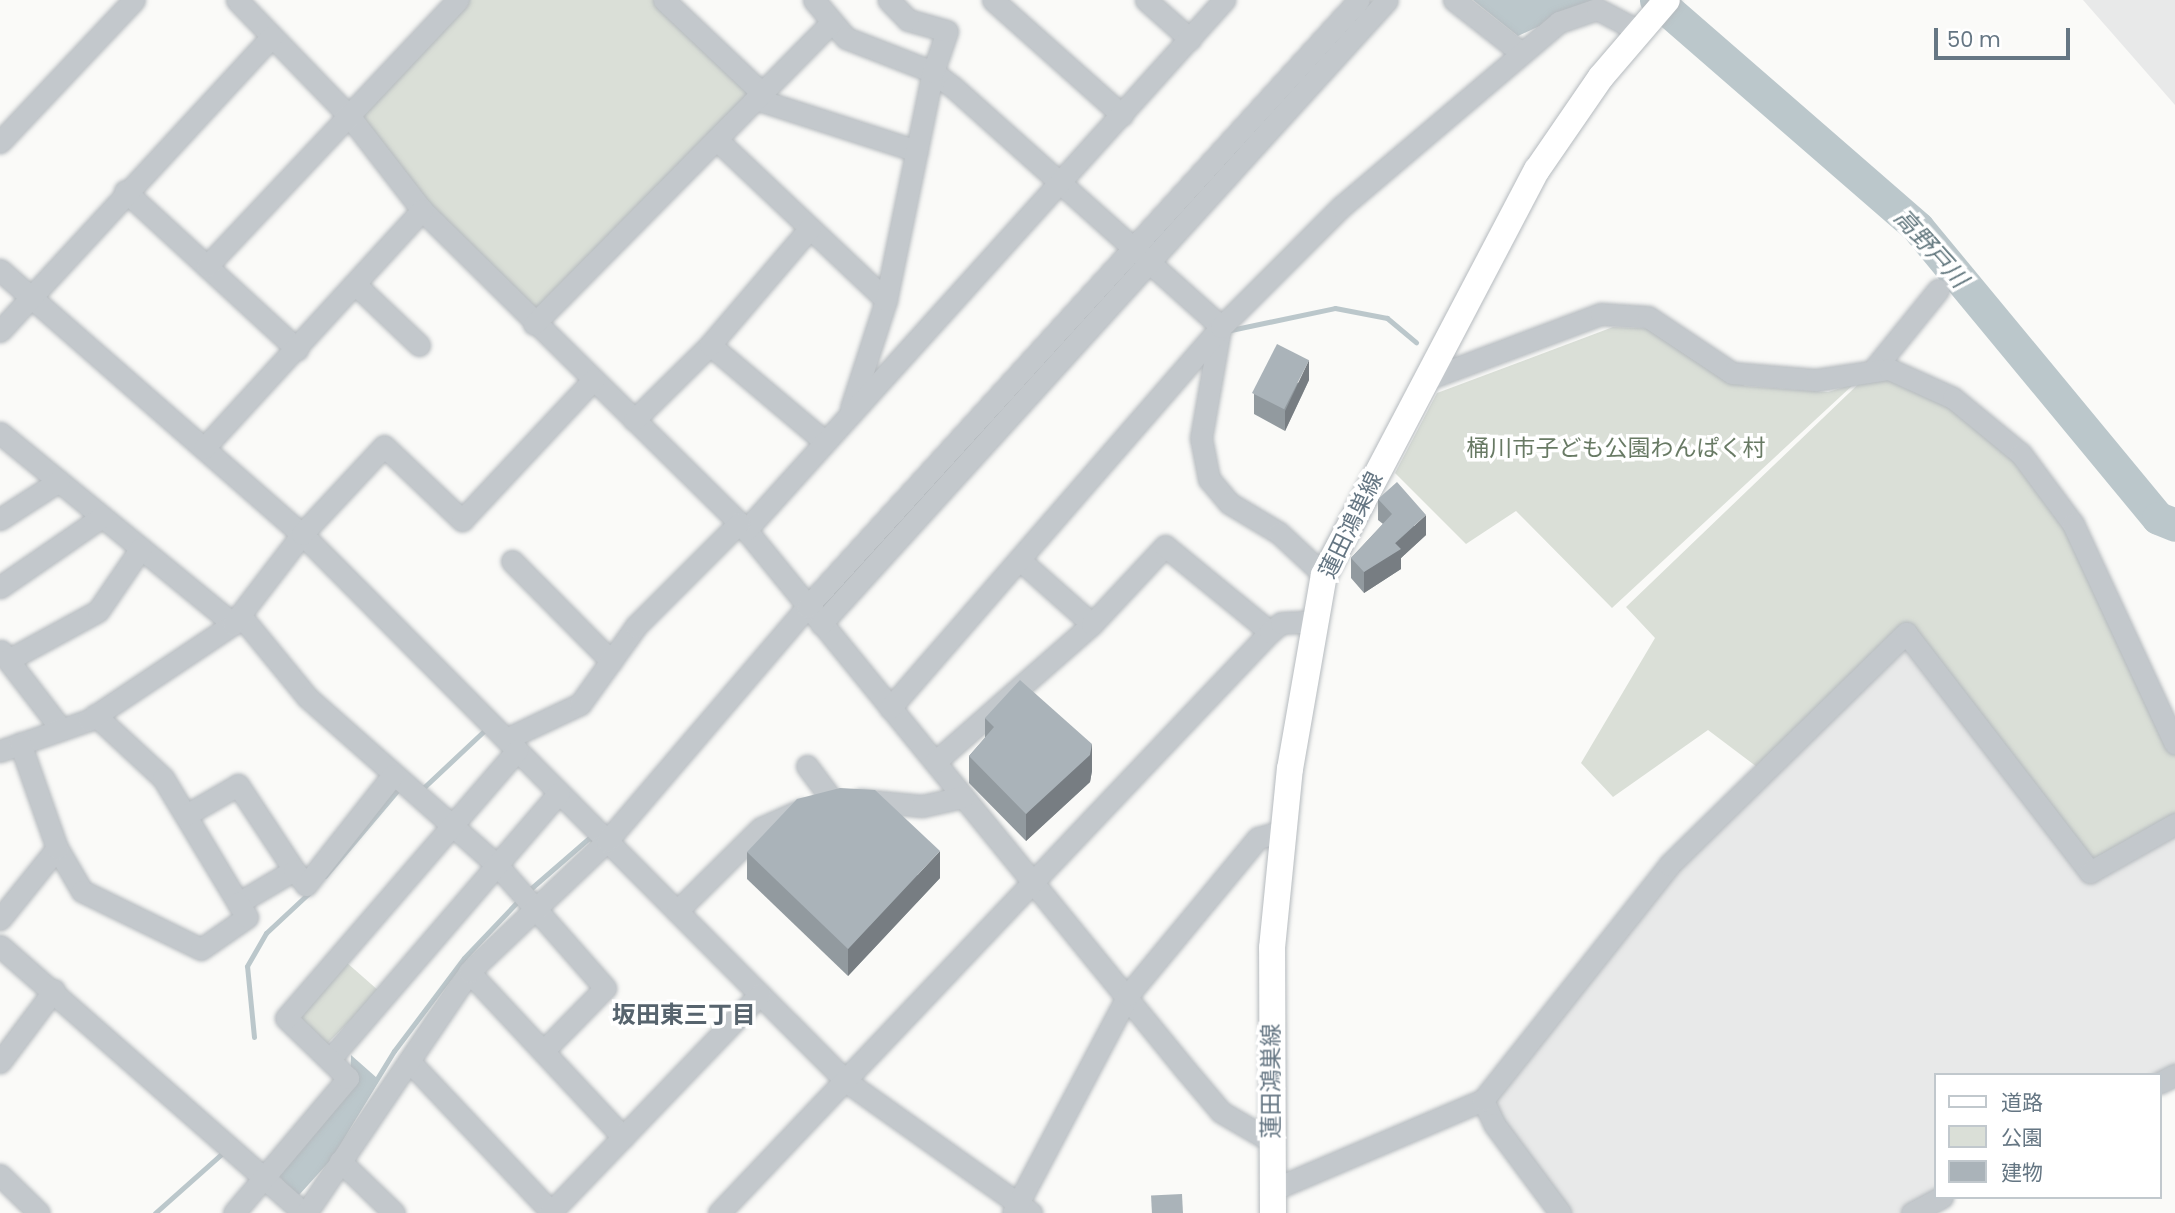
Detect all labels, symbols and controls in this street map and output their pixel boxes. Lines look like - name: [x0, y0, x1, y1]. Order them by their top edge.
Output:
- scale bar: [1937, 14, 2074, 58]
- text: 50 m: [1947, 25, 2001, 54]
- water label: 高野戸川: [1888, 203, 1974, 293]
- park label: 桶川市子ども公園わんぱく村: [1467, 434, 1765, 462]
- street label: 蓮田鴻巣線: [1313, 467, 1389, 583]
- district label: 坂田東三丁目: [612, 1001, 756, 1029]
- street label: 蓮田鴻巣線: [1257, 1024, 1285, 1138]
- legend: [1934, 1073, 2161, 1199]
- text: 道路: [2001, 1088, 2043, 1117]
- text: 公園: [2001, 1123, 2043, 1152]
- text: 建物: [2001, 1158, 2043, 1187]

